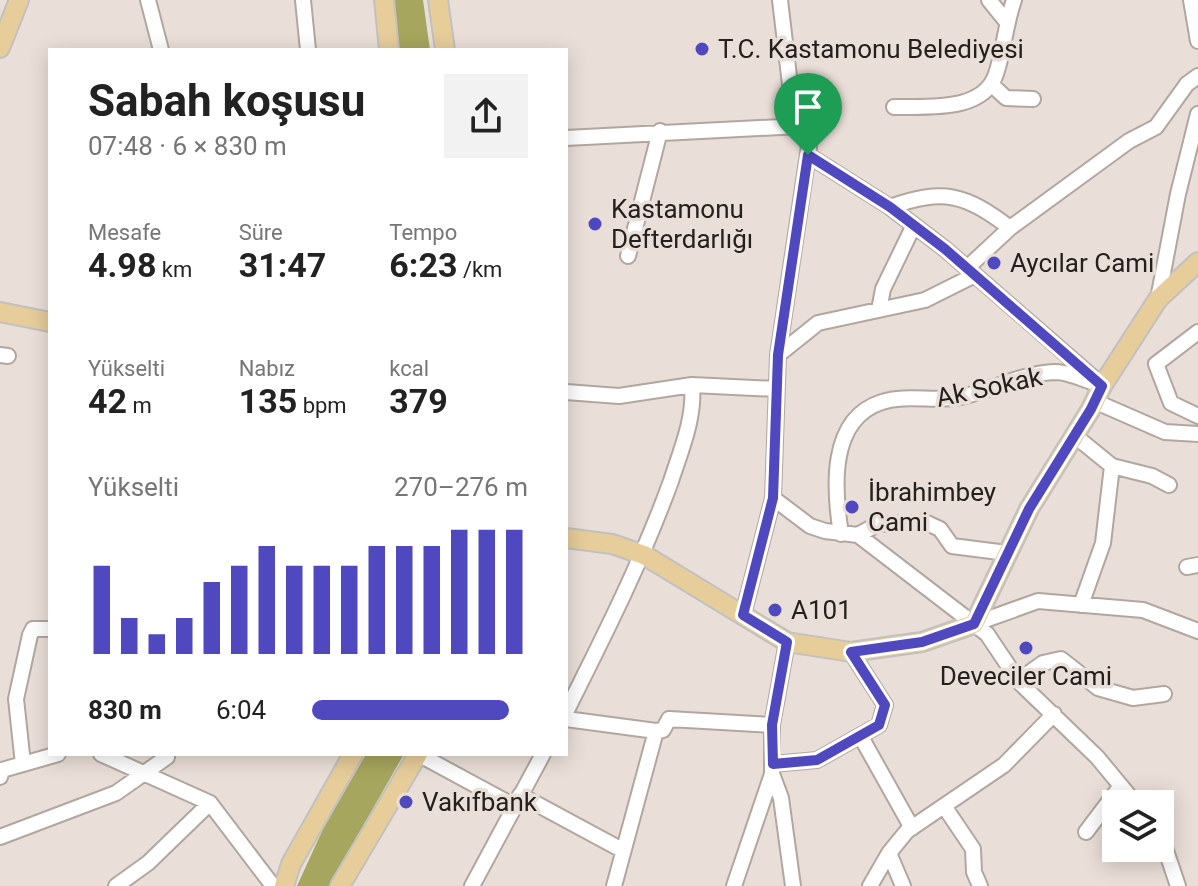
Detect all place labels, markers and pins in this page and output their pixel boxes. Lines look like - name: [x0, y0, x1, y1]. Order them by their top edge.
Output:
- place label: T.C. Kastamonu Belediyesi: [718, 34, 1024, 64]
- marker: T.C. Kastamonu Belediyesi: [693, 40, 711, 58]
- pin: [774, 73, 842, 155]
- place label: Kastamonu Defterdarlığı: [611, 194, 753, 254]
- marker: Kastamonu Defterdarlığı: [586, 215, 604, 233]
- place label: Aycılar Cami: [1010, 248, 1154, 278]
- marker: Aycılar Cami: [985, 254, 1003, 272]
- place label: İbrahimbey Cami: [868, 477, 996, 537]
- marker: İbrahimbey Cami: [843, 498, 861, 516]
- place label: A101: [791, 595, 852, 625]
- marker: A101: [766, 601, 784, 619]
- marker: Deveciler Cami: [1017, 639, 1035, 657]
- place label: Deveciler Cami: [940, 661, 1112, 691]
- place label: Vakıfbank: [422, 787, 538, 817]
- marker: Vakıfbank: [397, 793, 415, 811]

